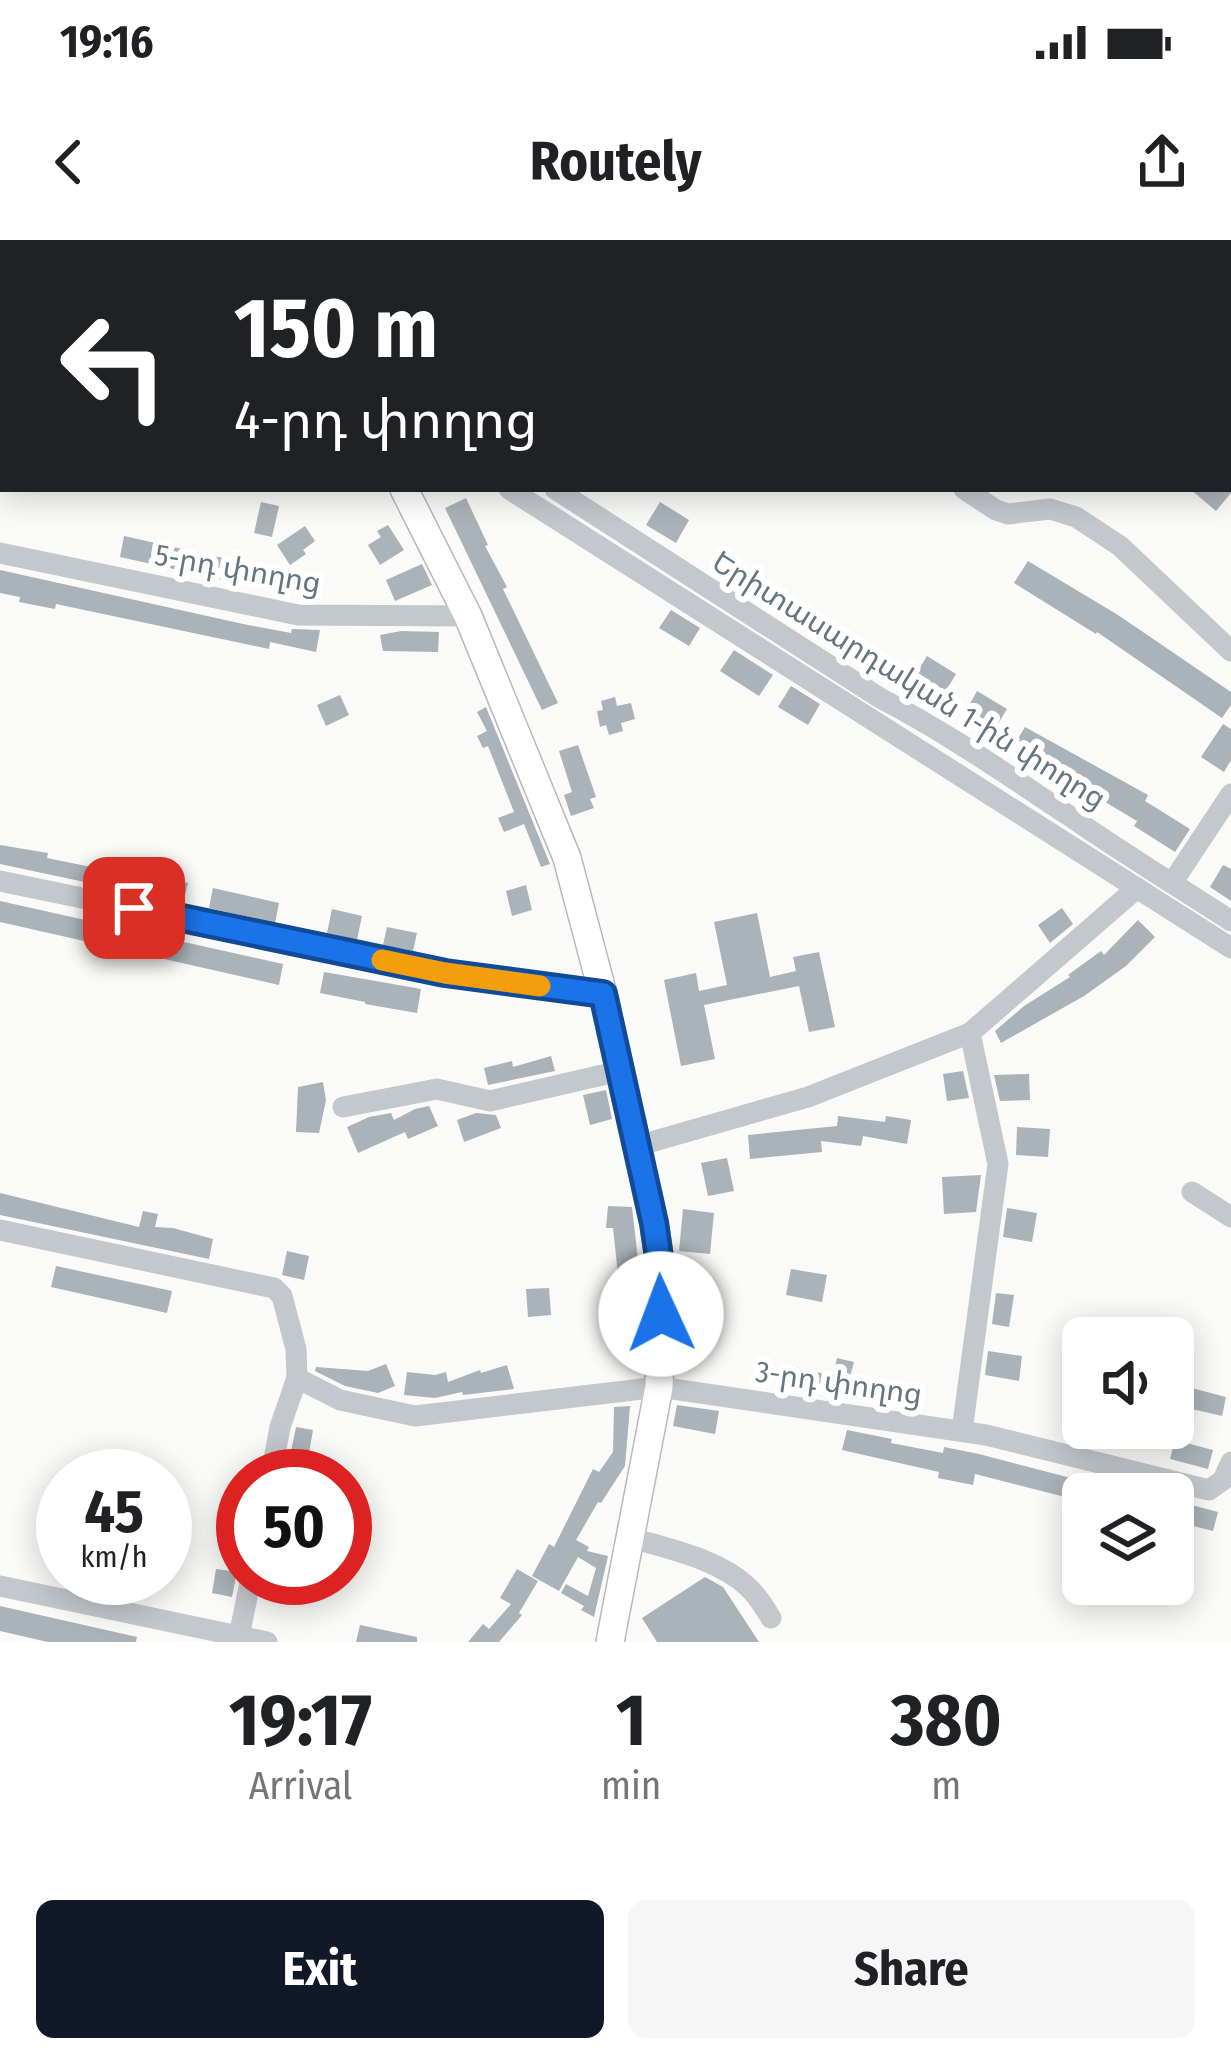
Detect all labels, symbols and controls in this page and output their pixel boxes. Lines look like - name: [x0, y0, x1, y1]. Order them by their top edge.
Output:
- text: 19:16: [60, 15, 154, 69]
- icon: back: [36, 129, 102, 195]
- icon: share: [1129, 129, 1195, 195]
- text: Routely: [530, 130, 701, 194]
- text: 150 m: [234, 278, 438, 379]
- icon: left: [36, 288, 192, 444]
- text: 4-րդ փողոց: [234, 388, 538, 452]
- street label: 5-րդ փողոց: [152, 537, 324, 601]
- street label: Երիտասարդական 1-ին փողոց: [705, 543, 1113, 817]
- pin: [83, 857, 185, 959]
- icon: arrive: [101, 875, 167, 941]
- position arrow: [598, 1251, 724, 1377]
- map controls: [1062, 1317, 1194, 1605]
- button: sound: [1062, 1317, 1194, 1449]
- street label: 3-րդ փողոց: [753, 1354, 925, 1412]
- speed limit sign: 50: [216, 1449, 372, 1605]
- button: layers: [1062, 1473, 1194, 1605]
- text: 45: [84, 1476, 144, 1548]
- text: km/h: [81, 1539, 147, 1575]
- text: 19:17: [229, 1678, 372, 1764]
- text: 1: [616, 1678, 646, 1764]
- text: 380: [891, 1678, 1002, 1764]
- text: Arrival: [249, 1763, 352, 1809]
- text: min: [601, 1763, 661, 1809]
- text: m: [931, 1763, 961, 1809]
- button: Exit: [36, 1900, 604, 2038]
- button: Share: [628, 1900, 1195, 2038]

